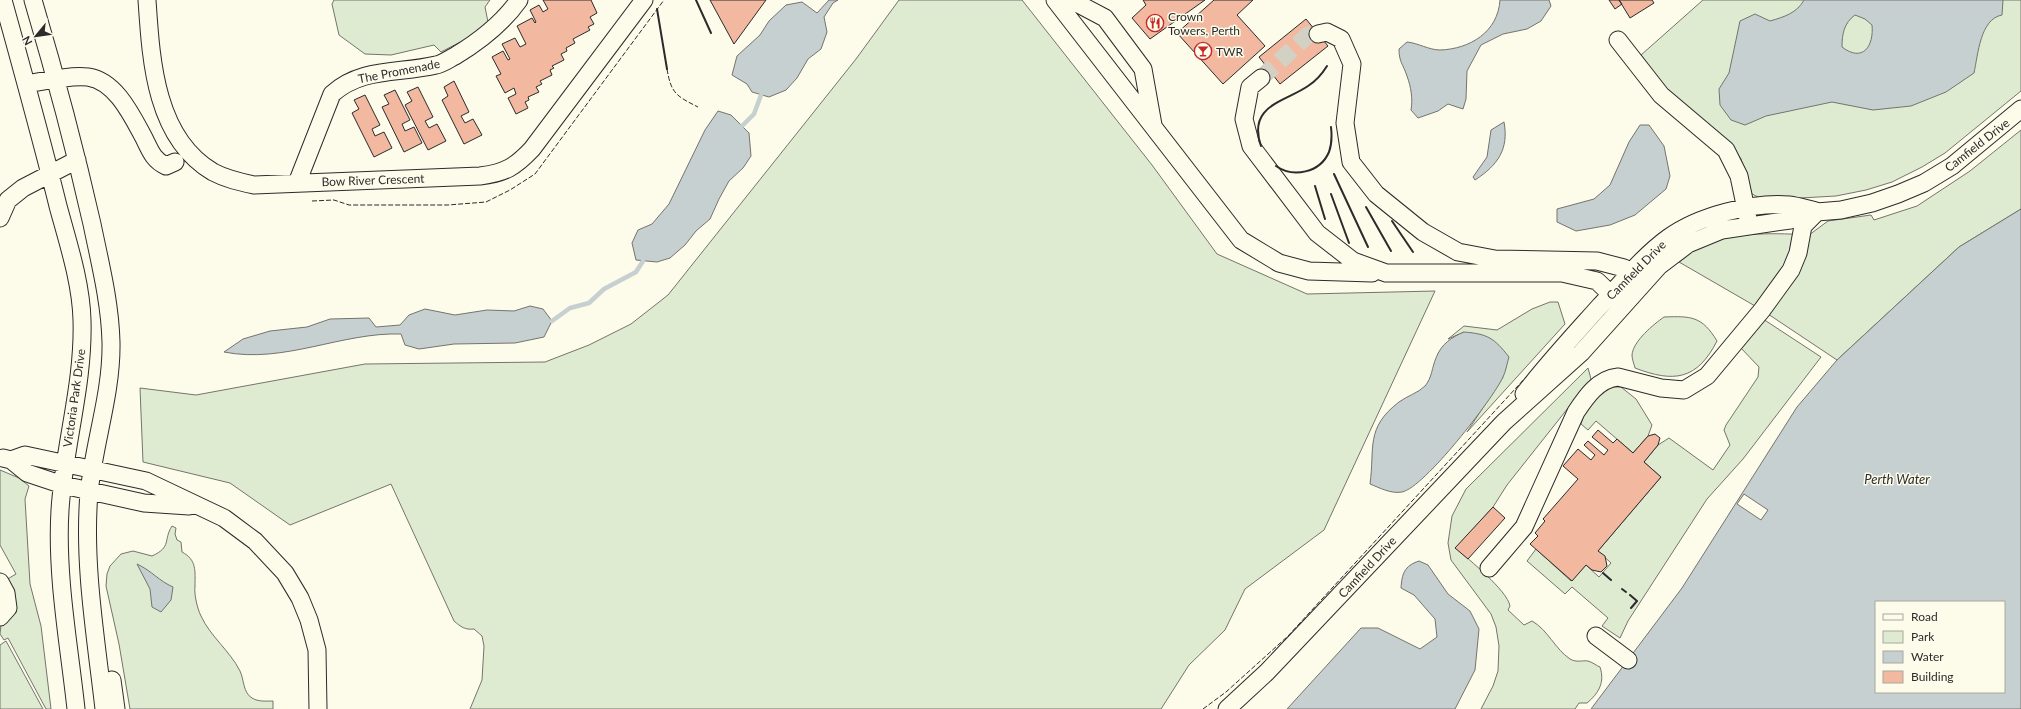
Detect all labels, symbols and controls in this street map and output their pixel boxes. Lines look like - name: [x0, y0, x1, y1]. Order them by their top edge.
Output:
- place label: Crown Towers, Perth: [1168, 9, 1240, 38]
- restaurant icon: Crown Towers, Perth: [1145, 13, 1165, 33]
- north arrow: [16, 16, 56, 56]
- text: N: [19, 34, 35, 48]
- bar icon: TWR: [1193, 41, 1213, 61]
- place label: TWR: [1216, 44, 1244, 59]
- street label: The Promenade: [357, 56, 441, 86]
- street label: Camfield Drive: [1942, 115, 2012, 175]
- street label: Bow River Crescent: [321, 171, 425, 189]
- street label: Camfield Drive: [1603, 237, 1669, 303]
- street label: Victoria Park Drive: [60, 348, 88, 448]
- water label: Perth Water: [1864, 471, 1930, 487]
- street label: Camfield Drive: [1335, 533, 1399, 601]
- legend: [1875, 601, 2005, 693]
- text: Road: [1911, 609, 1938, 624]
- text: Park: [1911, 629, 1935, 644]
- text: Water: [1911, 649, 1944, 664]
- text: Building: [1911, 669, 1954, 684]

